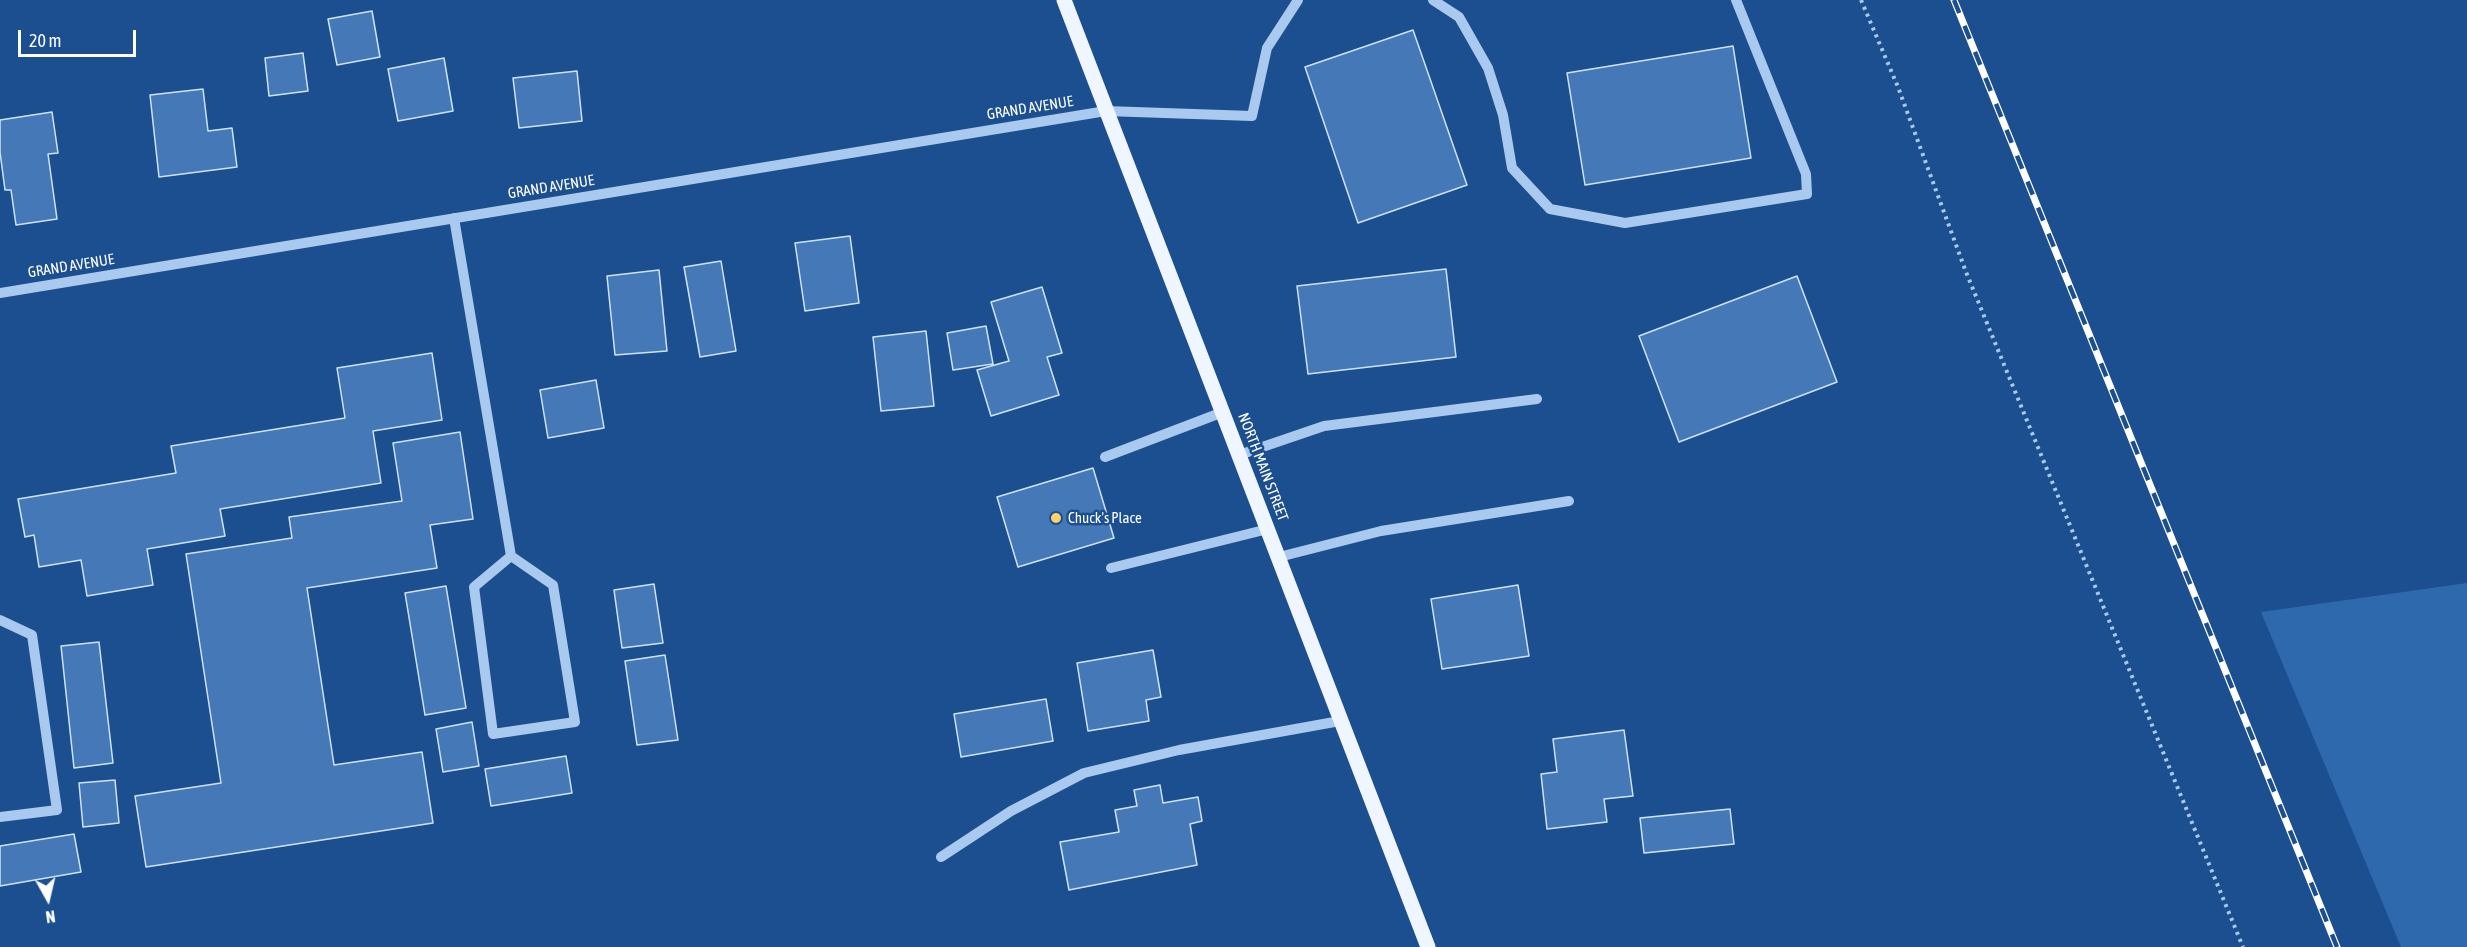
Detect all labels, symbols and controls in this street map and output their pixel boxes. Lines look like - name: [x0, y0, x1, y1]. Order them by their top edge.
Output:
- scale bar: [21, 18, 140, 56]
- text: 20 m: [29, 30, 61, 51]
- street label: GRAND AVENUE: [986, 92, 1074, 124]
- street label: GRAND AVENUE: [507, 171, 595, 203]
- street label: GRAND AVENUE: [27, 250, 115, 282]
- street label: NORTH MAIN STREET: [1234, 410, 1292, 524]
- place label: Chuck's Place: [1068, 509, 1142, 527]
- marker: Chuck's Place: [1049, 511, 1063, 525]
- north arrow: [18, 869, 78, 929]
- text: N: [45, 907, 56, 926]

